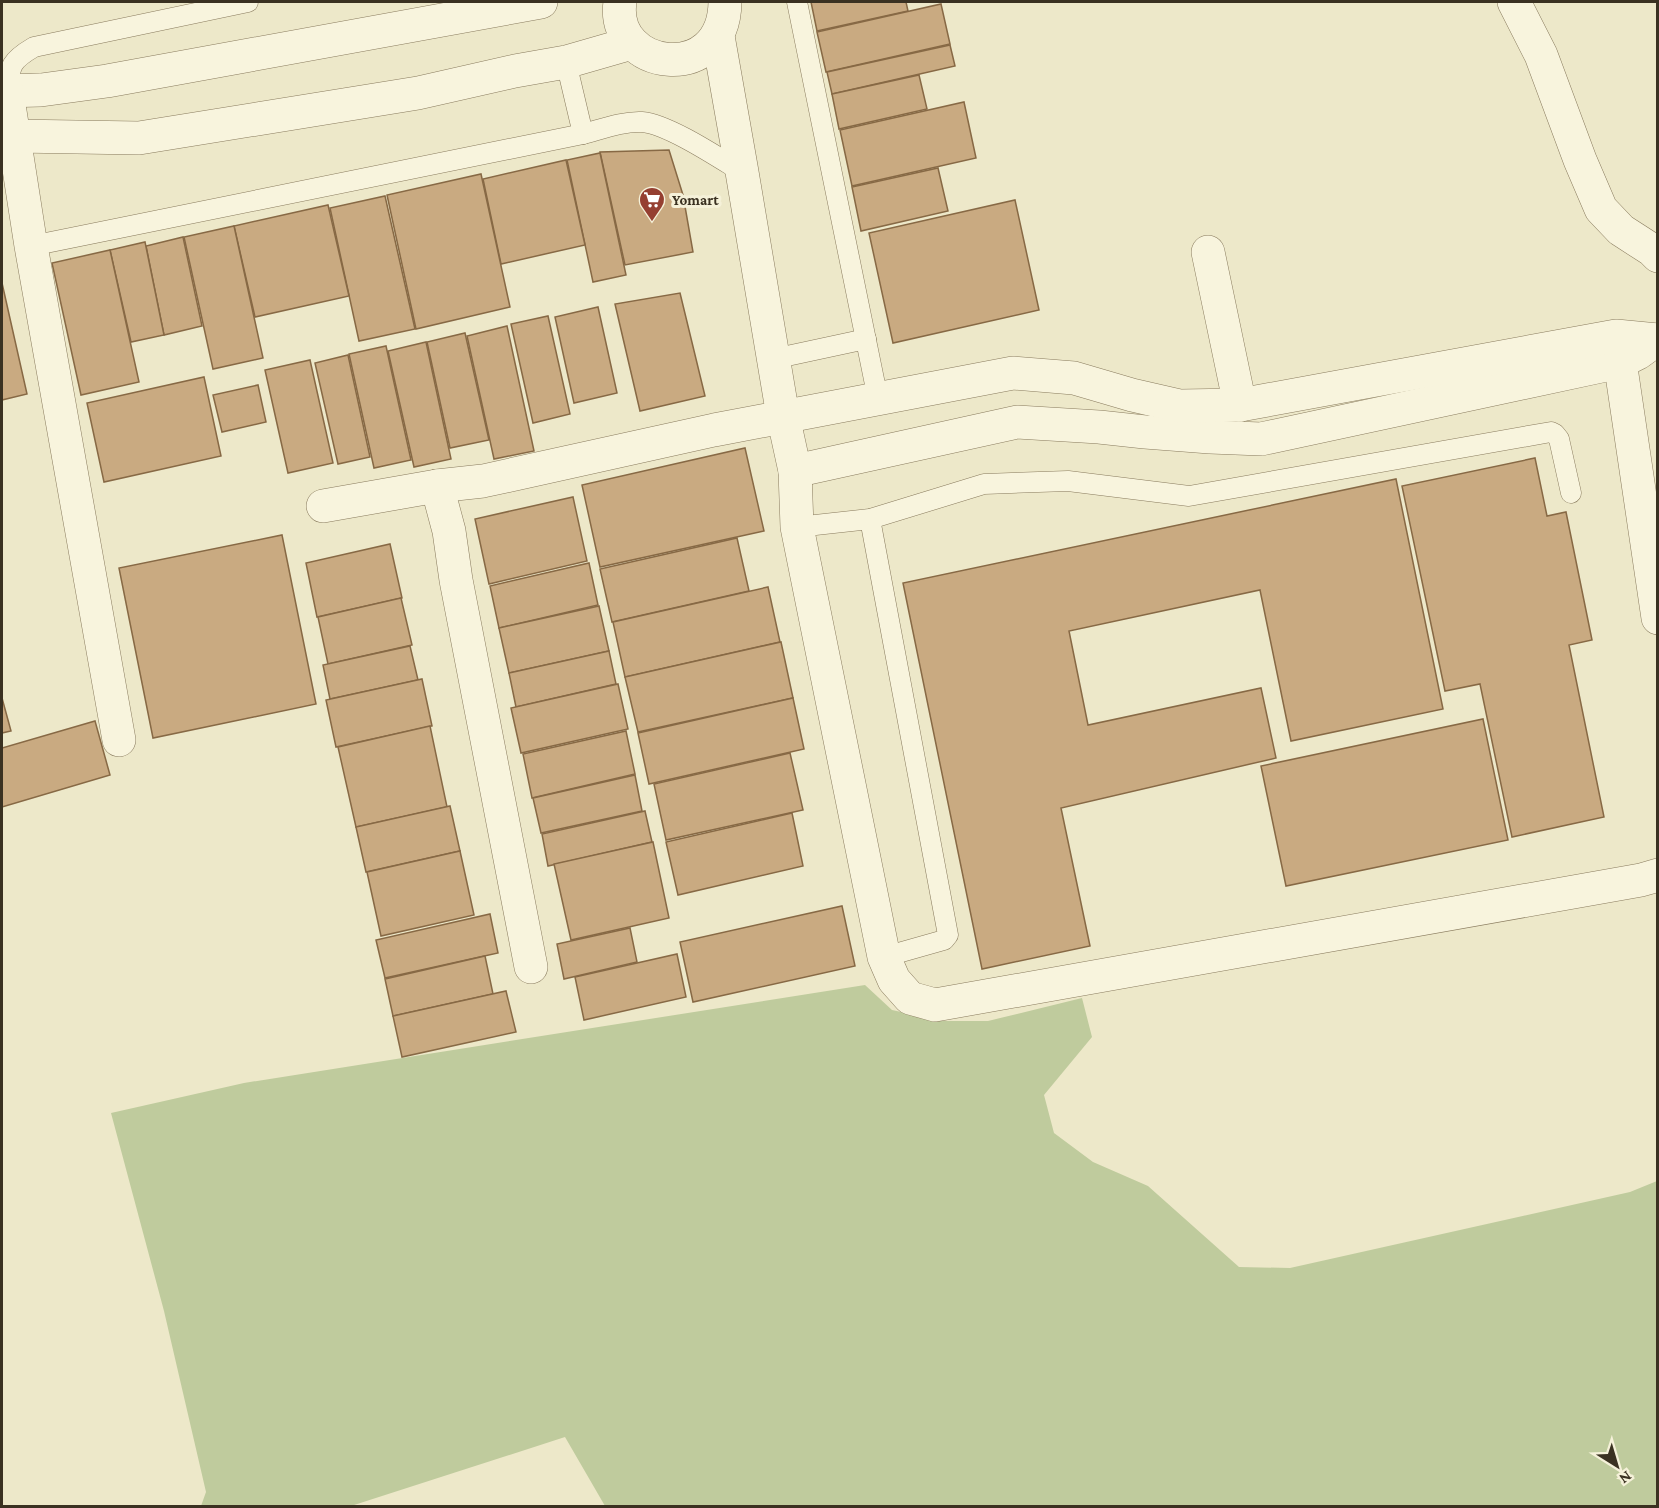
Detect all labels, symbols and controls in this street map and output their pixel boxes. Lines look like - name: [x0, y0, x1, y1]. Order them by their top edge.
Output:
- supermarket icon: Yomart: [637, 185, 667, 223]
- place label: Yomart: [672, 192, 719, 208]
- north arrow: [1587, 1436, 1647, 1496]
- text: N: [1616, 1468, 1635, 1488]

